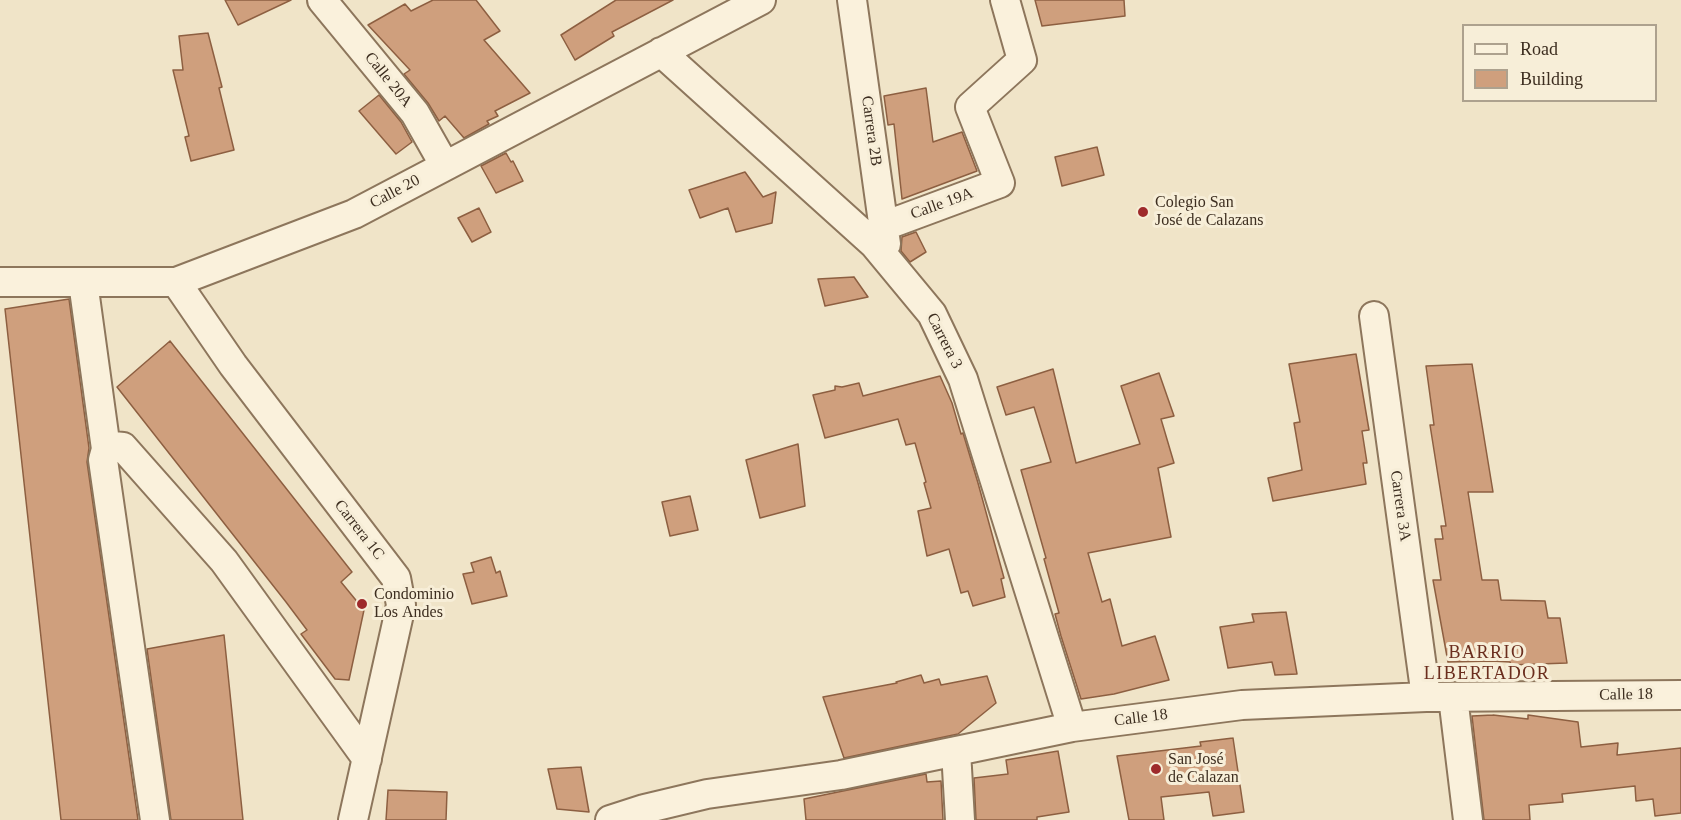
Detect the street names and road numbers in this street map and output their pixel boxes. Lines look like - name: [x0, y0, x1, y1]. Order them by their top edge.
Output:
- street label: Calle 20A: [360, 49, 416, 111]
- street label: Carrera 2B: [857, 95, 885, 167]
- street label: Calle 20: [367, 171, 423, 213]
- street label: Calle 19A: [908, 184, 976, 224]
- street label: Carrera 3: [922, 310, 966, 372]
- street label: Carrera 3A: [1386, 469, 1414, 543]
- street label: Carrera 1C: [330, 496, 388, 564]
- street label: Calle 18: [1599, 685, 1653, 705]
- street label: Calle 18: [1113, 705, 1169, 731]

